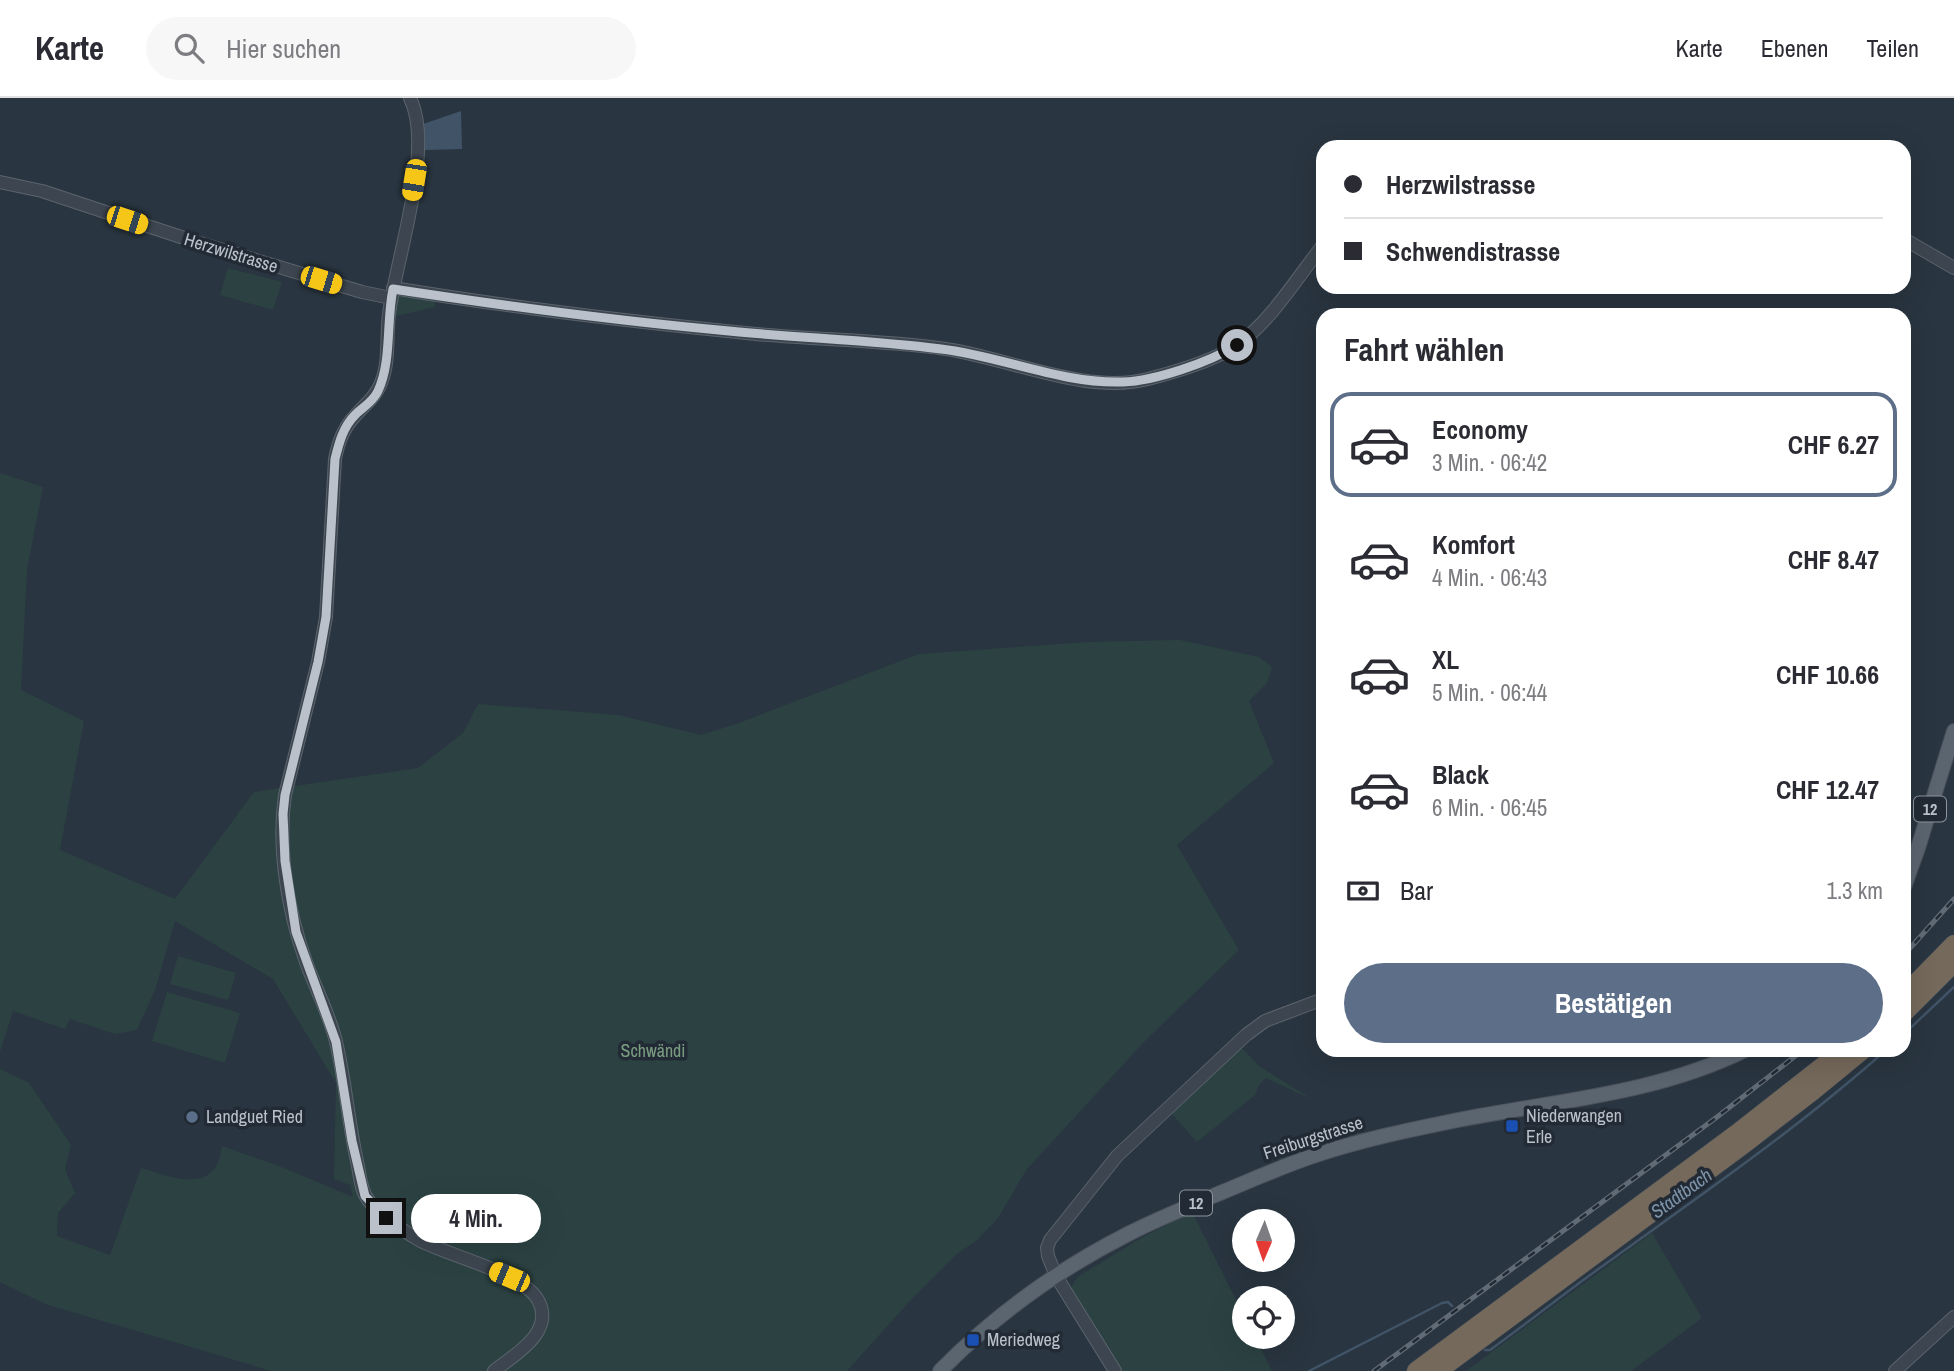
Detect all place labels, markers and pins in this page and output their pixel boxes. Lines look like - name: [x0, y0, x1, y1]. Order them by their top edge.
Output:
- place label: Niederwangen Erle: [1526, 1103, 1622, 1149]
- place label: Landguet Ried: [206, 1104, 303, 1129]
- marker: Landguet Ried: [184, 1109, 200, 1125]
- marker: Niederwangen Erle: [1504, 1118, 1520, 1134]
- place label: Meriedweg: [987, 1327, 1061, 1352]
- marker: Meriedweg: [965, 1332, 981, 1348]

